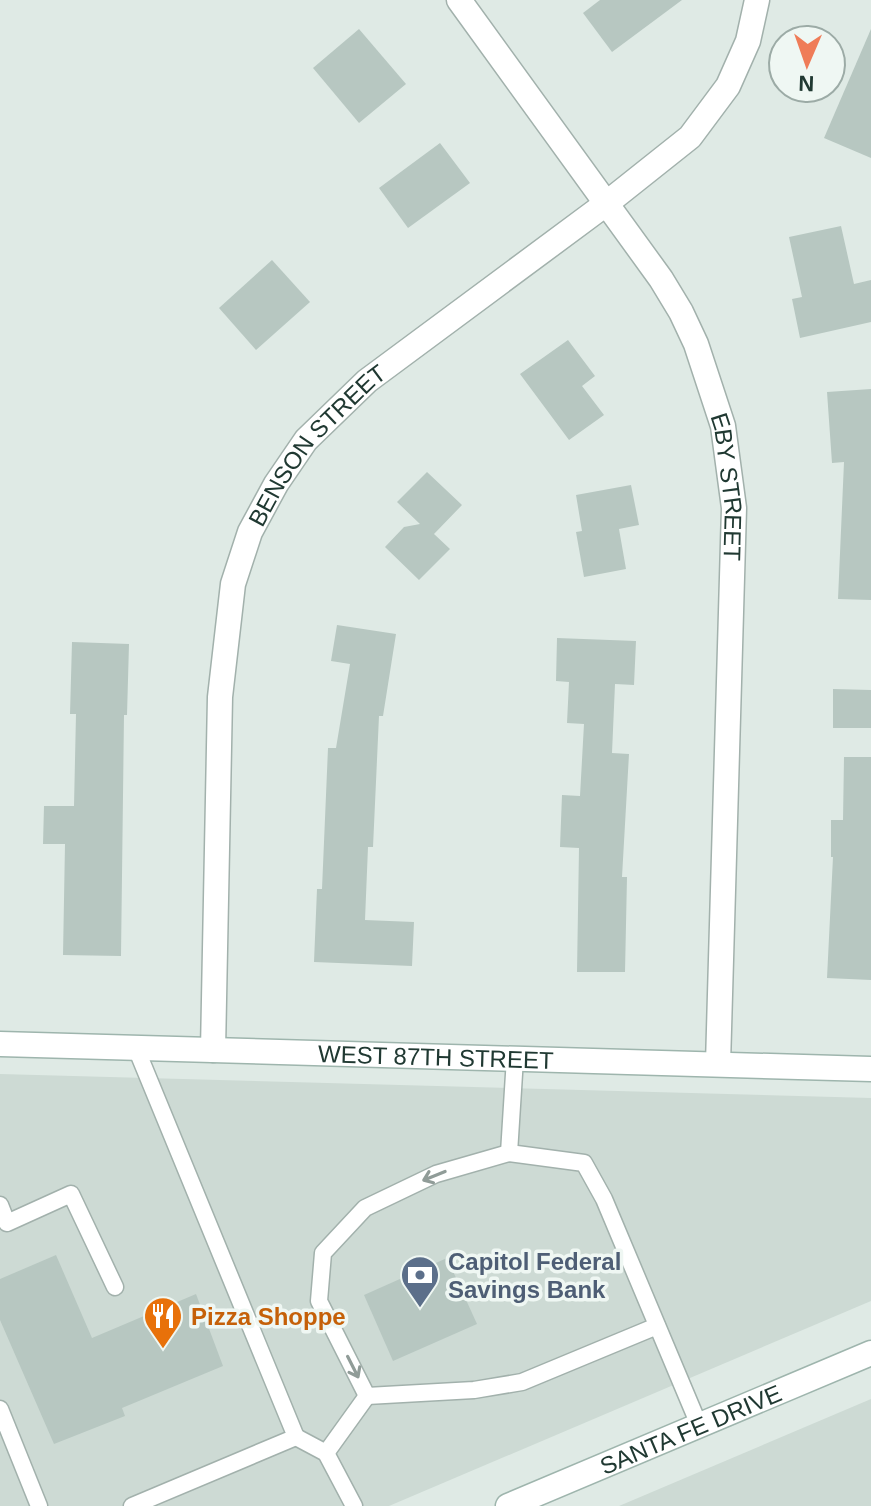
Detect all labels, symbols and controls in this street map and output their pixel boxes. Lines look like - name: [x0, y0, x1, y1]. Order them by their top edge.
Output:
- north arrow: [767, 24, 847, 104]
- text: N: [798, 71, 815, 96]
- street label: BENSON STREET: [242, 359, 391, 530]
- street label: EBY STREET: [706, 409, 748, 562]
- street label: WEST 87TH STREET: [318, 1040, 554, 1073]
- one-way arrow: [422, 1170, 447, 1184]
- place label: Capitol Federal Savings Bank: [448, 1248, 621, 1303]
- bank icon: Capitol Federal Savings Bank: [399, 1254, 441, 1309]
- restaurant icon: Pizza Shoppe: [142, 1295, 184, 1350]
- place label: Pizza Shoppe: [191, 1303, 346, 1330]
- one-way arrow: [345, 1355, 361, 1379]
- street label: SANTA FE DRIVE: [596, 1379, 785, 1479]

